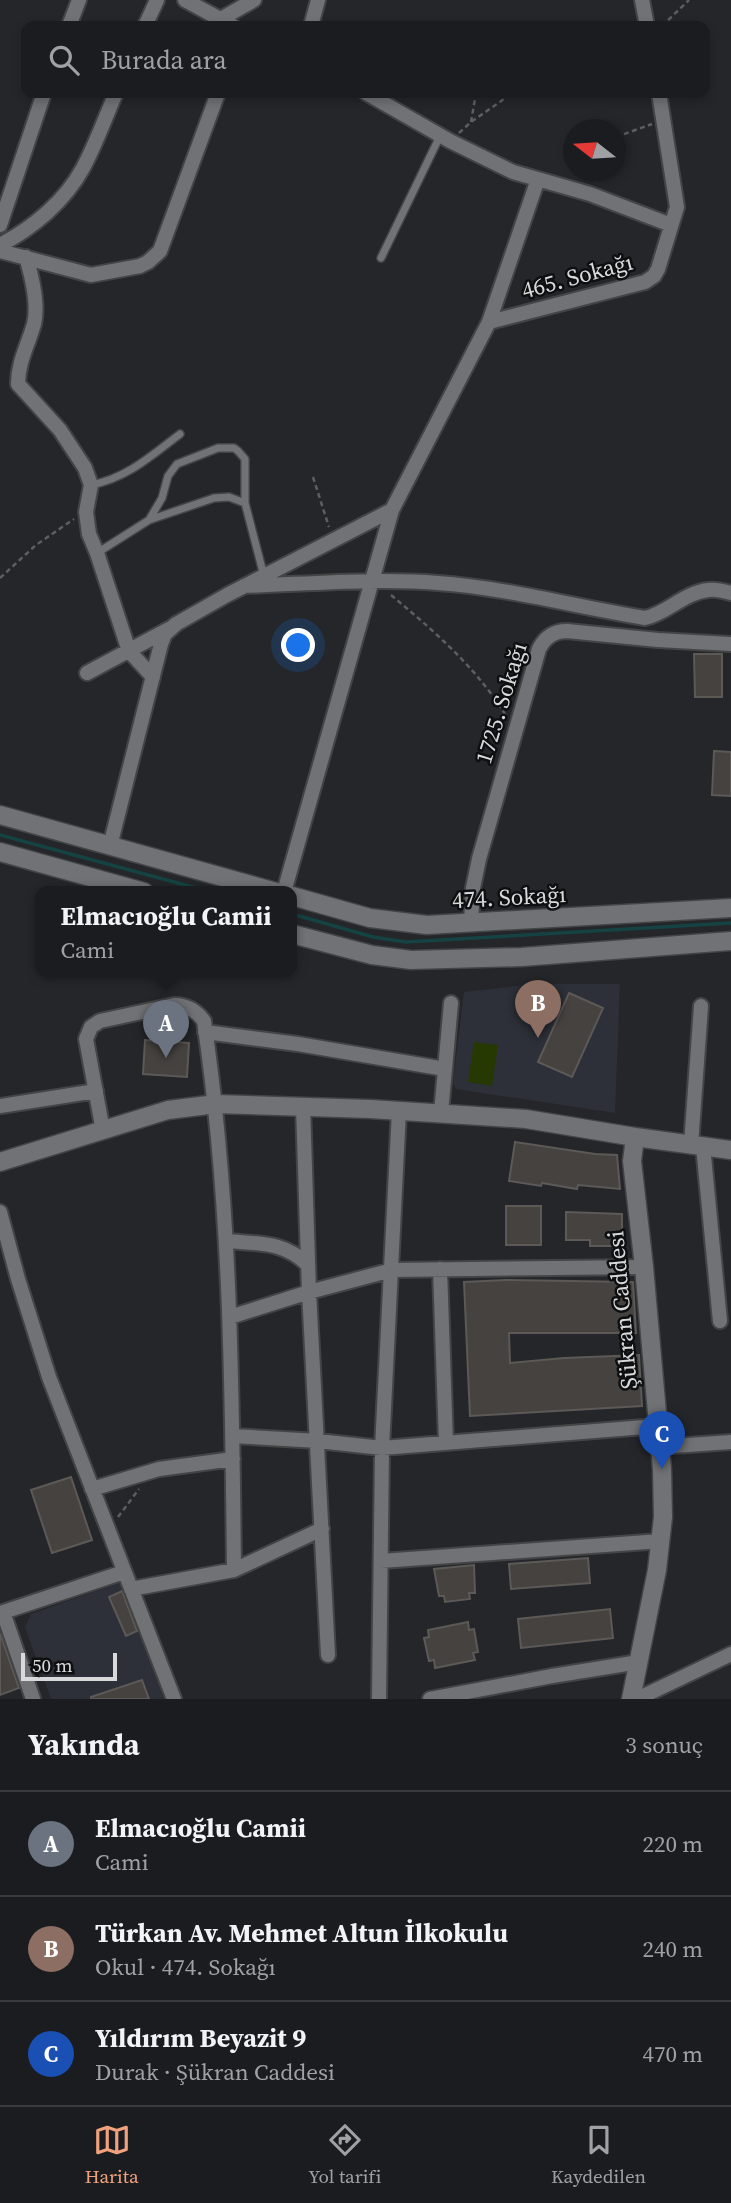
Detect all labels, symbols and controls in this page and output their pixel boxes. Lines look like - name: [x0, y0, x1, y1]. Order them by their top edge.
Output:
- search box: [21, 21, 710, 98]
- icon: search: [45, 41, 83, 79]
- text: Burada ara: [101, 42, 227, 78]
- north arrow: [563, 119, 626, 182]
- street label: 465. Sokağı: [518, 246, 636, 306]
- your location: [281, 628, 315, 662]
- street label: 1725. Sokağı: [467, 638, 535, 768]
- street label: 474. Sokağı: [451, 878, 567, 916]
- popup: [35, 886, 297, 977]
- text: Elmacıoğlu Camii: [61, 898, 271, 934]
- text: Cami: [61, 934, 114, 966]
- pin: B: [515, 980, 561, 1038]
- pin: A: [143, 1000, 189, 1058]
- street label: Şükran Caddesi: [599, 1229, 645, 1390]
- pin: C: [639, 1411, 685, 1469]
- scale bar: [21, 1650, 117, 1682]
- text: 50 m: [32, 1652, 73, 1678]
- text: Yakında: [28, 1724, 140, 1765]
- text: 3 sonuç: [625, 1729, 703, 1761]
- text: Elmacıoğlu Camii: [95, 1810, 306, 1846]
- text: A: [43, 1828, 59, 1860]
- text: 220 m: [642, 1828, 703, 1860]
- text: Cami: [95, 1846, 149, 1878]
- text: Türkan Av. Mehmet Altun İlkokulu: [95, 1915, 508, 1951]
- text: B: [44, 1933, 58, 1965]
- text: 240 m: [642, 1933, 703, 1965]
- text: Okul · 474. Sokağı: [95, 1951, 275, 1983]
- text: Yıldırım Beyazit 9: [95, 2020, 306, 2056]
- text: C: [44, 2038, 58, 2070]
- text: 470 m: [642, 2038, 703, 2070]
- text: Durak · Şükran Caddesi: [95, 2056, 335, 2088]
- tab: Harita: [85, 2121, 139, 2189]
- tab: Yol tarifi: [308, 2121, 381, 2189]
- tab: Kaydedilen: [551, 2121, 646, 2189]

